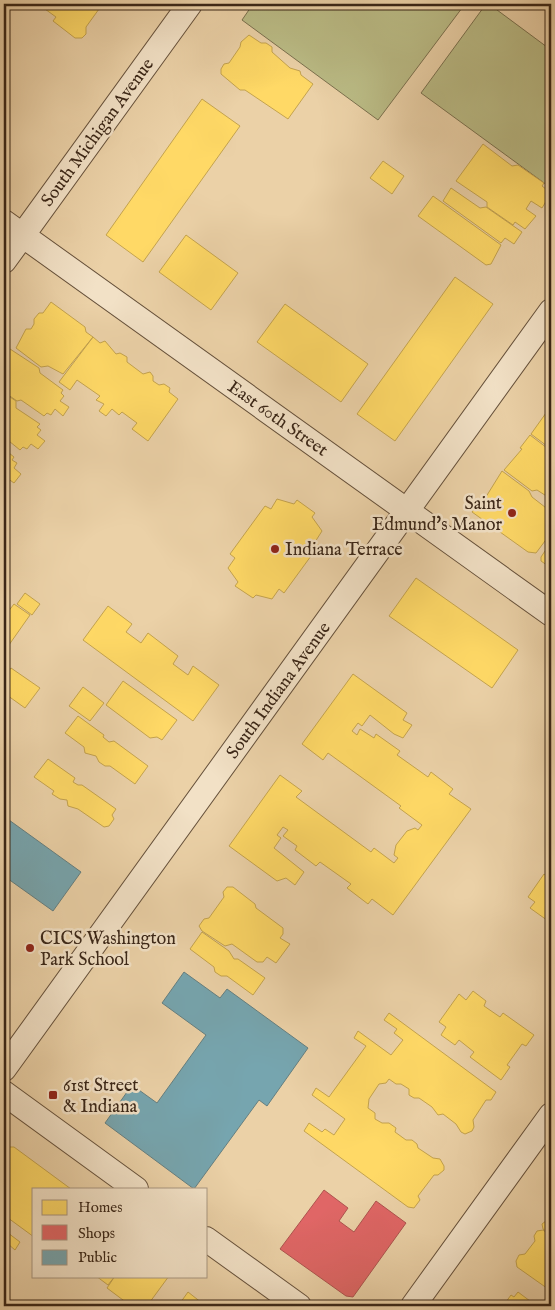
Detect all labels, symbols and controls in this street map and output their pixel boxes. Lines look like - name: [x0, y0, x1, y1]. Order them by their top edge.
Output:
- street label: South Michigan Avenue: [37, 54, 160, 212]
- street label: East 60th Street: [222, 376, 332, 462]
- place label: Saint Edmund's Manor: [372, 493, 502, 537]
- marker: Saint Edmund's Manor: [506, 507, 518, 519]
- place label: Indiana Terrace: [285, 539, 403, 562]
- marker: Indiana Terrace: [269, 543, 281, 555]
- street label: South Indiana Avenue: [222, 618, 337, 764]
- place label: CICS Washington Park School: [40, 928, 176, 972]
- marker: CICS Washington Park School: [24, 942, 36, 954]
- place label: 61st Street & Indiana: [63, 1075, 138, 1119]
- marker: 61st Street & Indiana: [47, 1089, 59, 1101]
- legend: [32, 1188, 208, 1278]
- text: Homes: [78, 1198, 122, 1217]
- text: Shops: [78, 1224, 115, 1243]
- text: Public: [78, 1248, 117, 1267]

